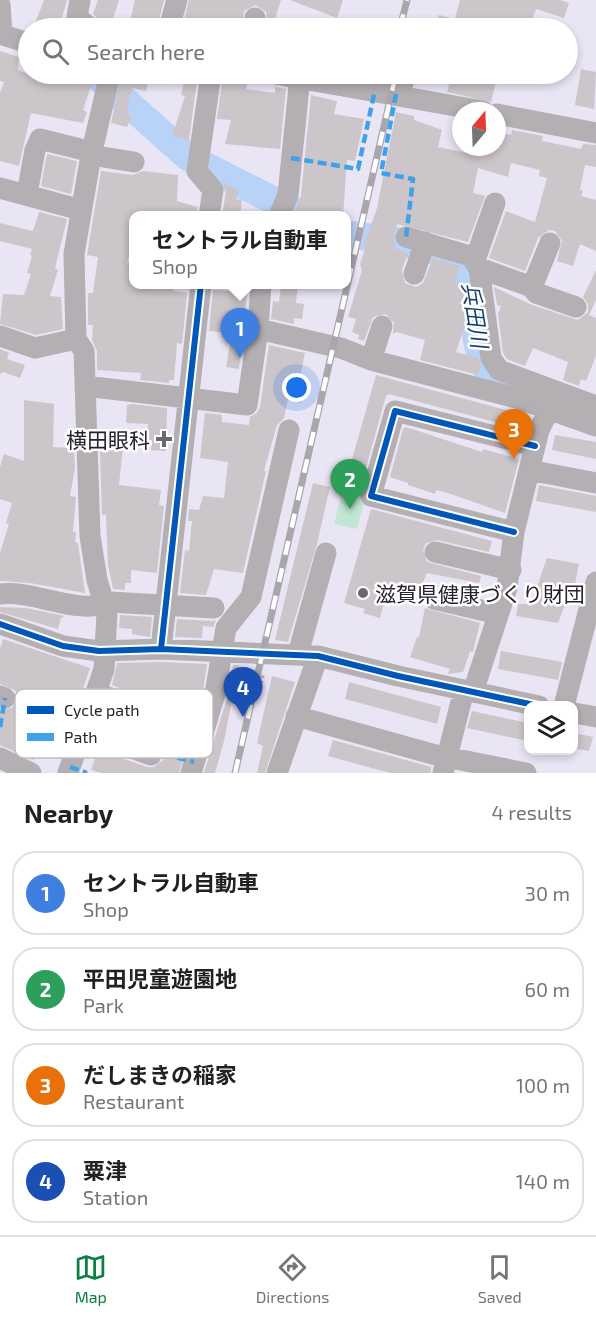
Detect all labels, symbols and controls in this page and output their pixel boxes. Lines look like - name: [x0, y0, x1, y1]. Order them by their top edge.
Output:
- search box: [18, 18, 578, 84]
- icon: search: [39, 35, 72, 68]
- text: Search here: [87, 38, 205, 64]
- north arrow: [452, 102, 506, 156]
- popup: [129, 211, 351, 289]
- text: セントラル自動車: [152, 226, 328, 252]
- text: Shop: [152, 254, 198, 278]
- water label: 兵田川: [458, 280, 494, 352]
- pin: 1: [220, 308, 260, 358]
- your location: [282, 373, 311, 402]
- pin: 3: [494, 410, 534, 459]
- place label: 横田眼科: [66, 427, 150, 452]
- marker: 横田眼科: [155, 430, 173, 448]
- pin: 2: [330, 460, 370, 509]
- place label: 滋賀県健康づくり財団: [375, 581, 585, 606]
- marker: 滋賀県健康づくり財団: [356, 586, 370, 600]
- pin: 4: [224, 668, 262, 717]
- legend: [15, 689, 213, 758]
- text: Cycle path: [64, 700, 140, 719]
- map controls: [524, 701, 578, 755]
- button: layers: [524, 701, 578, 755]
- text: Path: [64, 727, 98, 746]
- text: Nearby: [24, 797, 113, 828]
- text: 4 results: [492, 800, 572, 824]
- text: セントラル自動車: [83, 869, 259, 895]
- text: 1: [41, 881, 50, 905]
- text: 30 m: [525, 881, 570, 905]
- text: Shop: [83, 897, 129, 921]
- text: 平田児童遊園地: [83, 965, 237, 991]
- text: 2: [40, 977, 51, 1001]
- text: 60 m: [525, 977, 570, 1001]
- text: Park: [83, 993, 124, 1017]
- text: だしまきの稲家: [83, 1061, 237, 1087]
- text: 3: [40, 1073, 51, 1097]
- text: 100 m: [516, 1073, 570, 1097]
- text: Restaurant: [83, 1089, 184, 1113]
- text: 粟津: [83, 1157, 127, 1183]
- text: 4: [39, 1169, 52, 1193]
- text: 140 m: [516, 1169, 570, 1193]
- text: Station: [83, 1185, 148, 1209]
- tab: Map: [74, 1251, 107, 1306]
- tab: Directions: [256, 1251, 329, 1306]
- tab: Saved: [478, 1251, 522, 1306]

